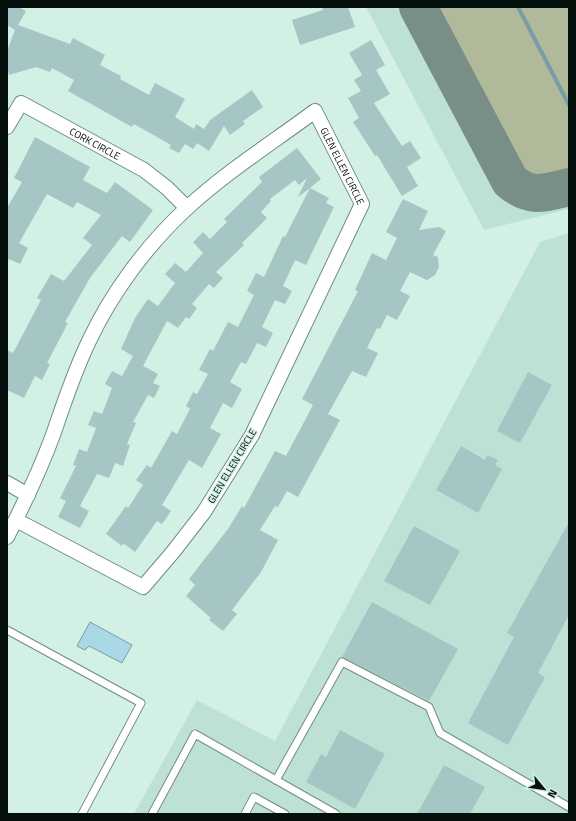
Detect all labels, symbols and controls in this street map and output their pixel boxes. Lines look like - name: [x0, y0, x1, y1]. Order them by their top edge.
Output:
- street label: CORK CIRCLE: [67, 123, 124, 163]
- street label: GLEN ELLEN CIRCLE: [317, 125, 369, 208]
- street label: GLEN ELLEN CIRCLE: [204, 425, 261, 506]
- north arrow: [524, 769, 564, 809]
- text: N: [544, 787, 562, 801]

